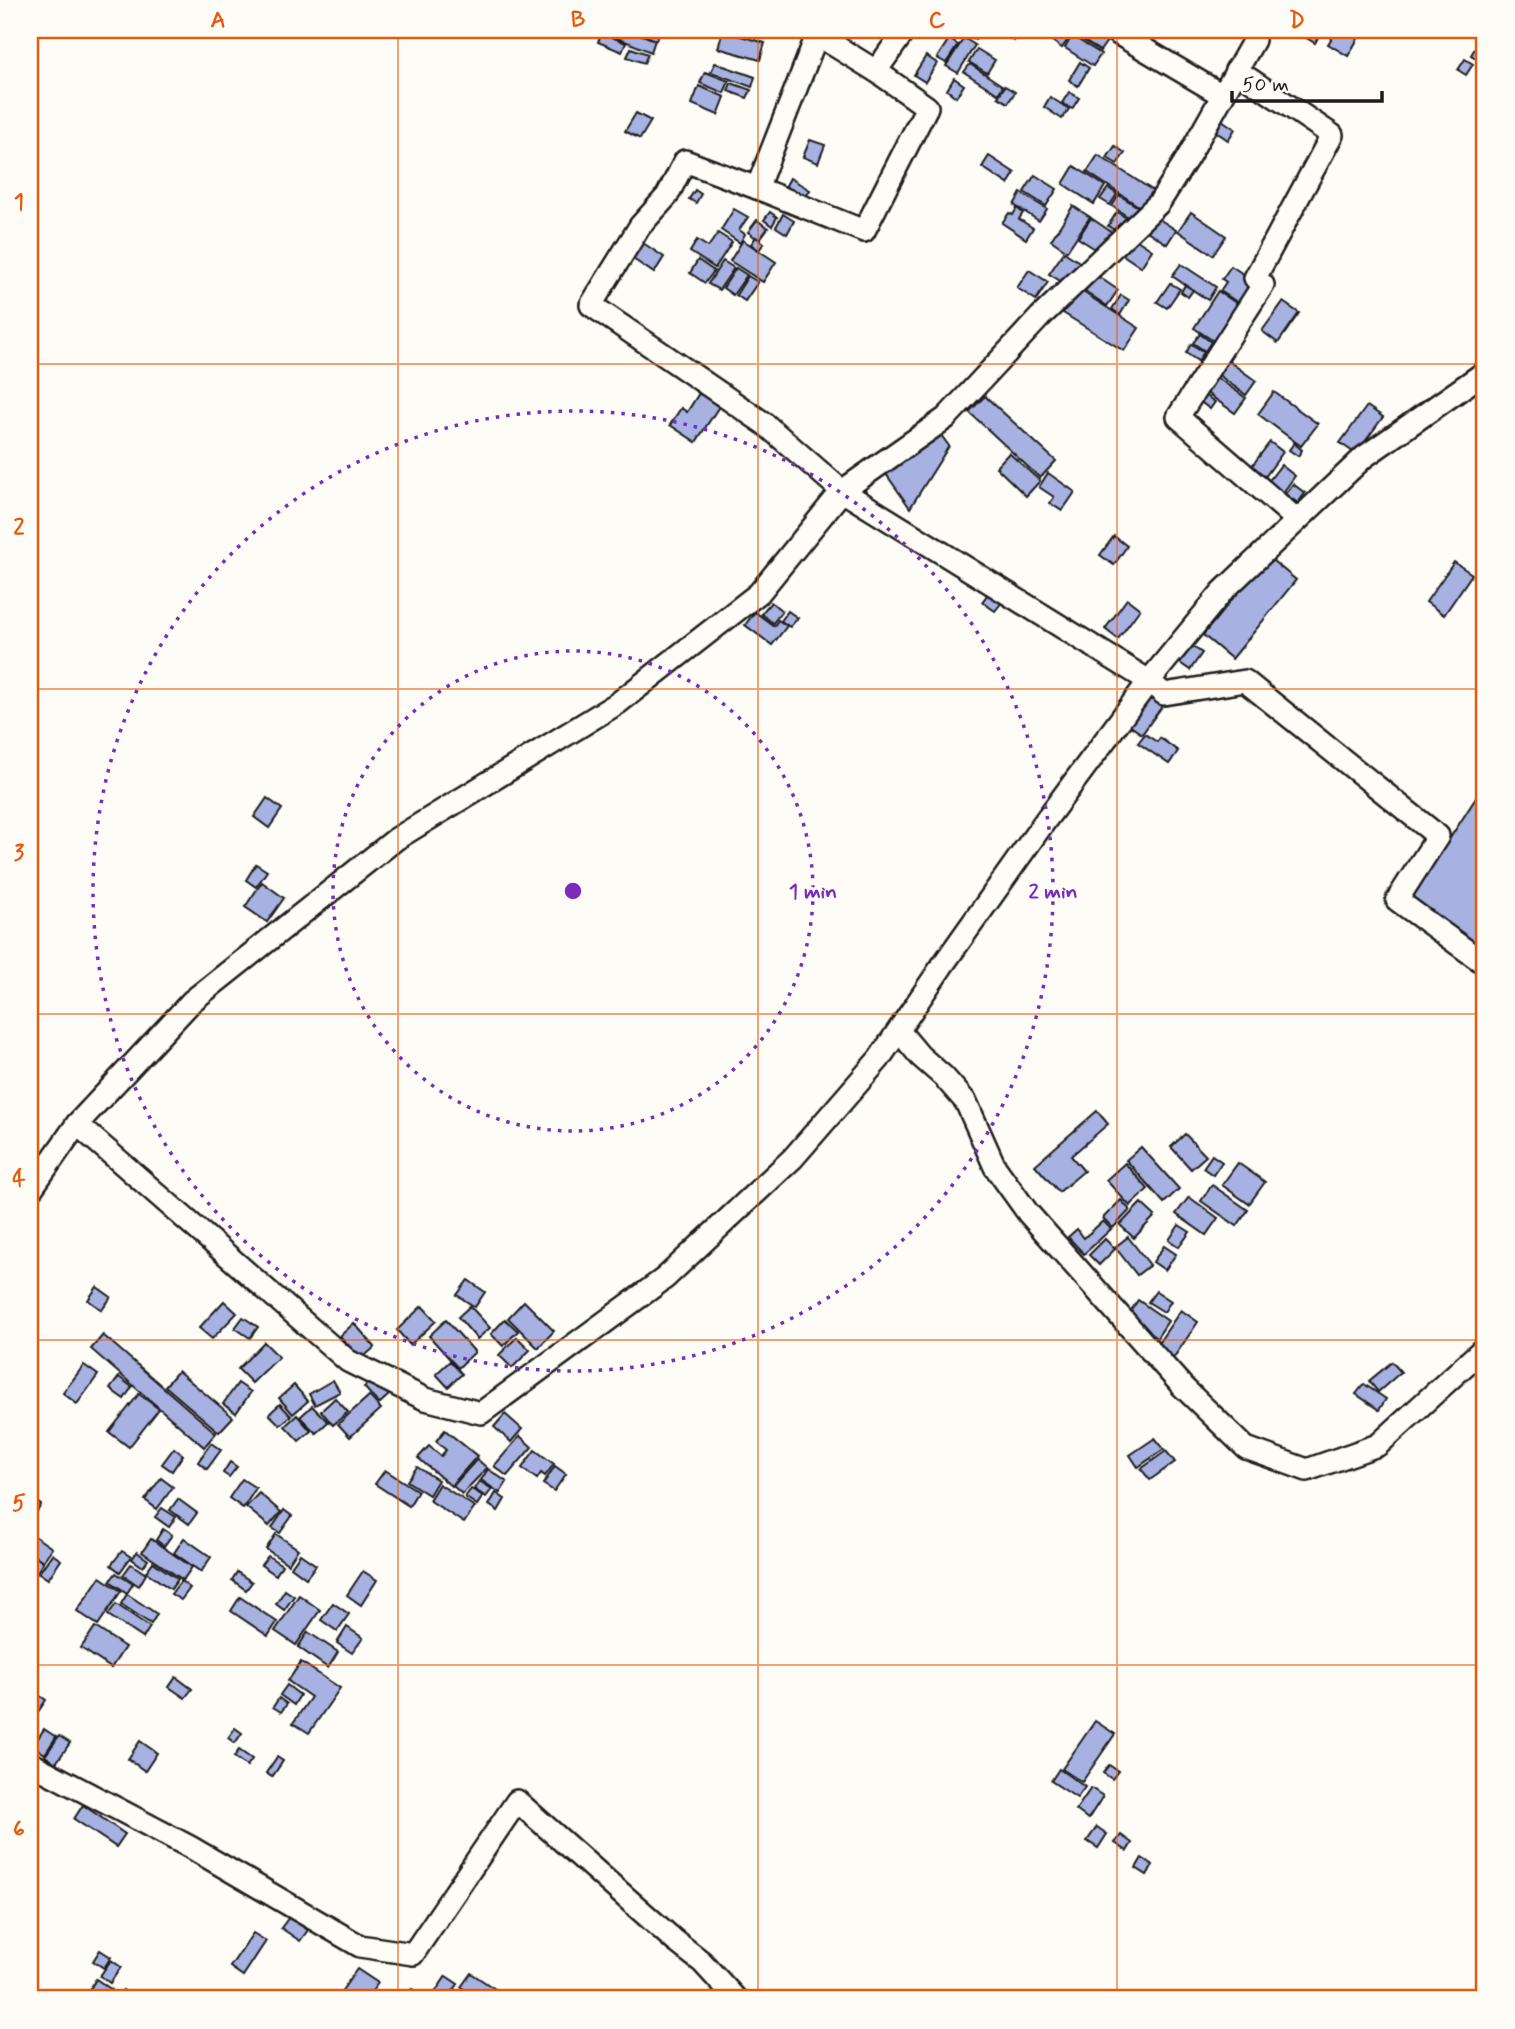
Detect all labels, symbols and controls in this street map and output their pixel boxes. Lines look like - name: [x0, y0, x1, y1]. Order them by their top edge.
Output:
- text: A: [210, 6, 226, 36]
- text: B: [571, 6, 586, 36]
- text: C: [929, 6, 946, 36]
- text: D: [1289, 6, 1305, 36]
- scale bar: [1232, 60, 1382, 104]
- text: 50 m: [1242, 71, 1289, 99]
- text: 1: [14, 188, 24, 218]
- text: 2: [13, 513, 25, 543]
- text: 3: [14, 839, 25, 869]
- text: 1 min: [789, 878, 837, 906]
- text: 2 min: [1028, 878, 1078, 906]
- centre of rings: [561, 879, 585, 903]
- text: 4: [12, 1164, 26, 1194]
- text: 5: [12, 1489, 26, 1519]
- text: 6: [13, 1815, 25, 1845]

